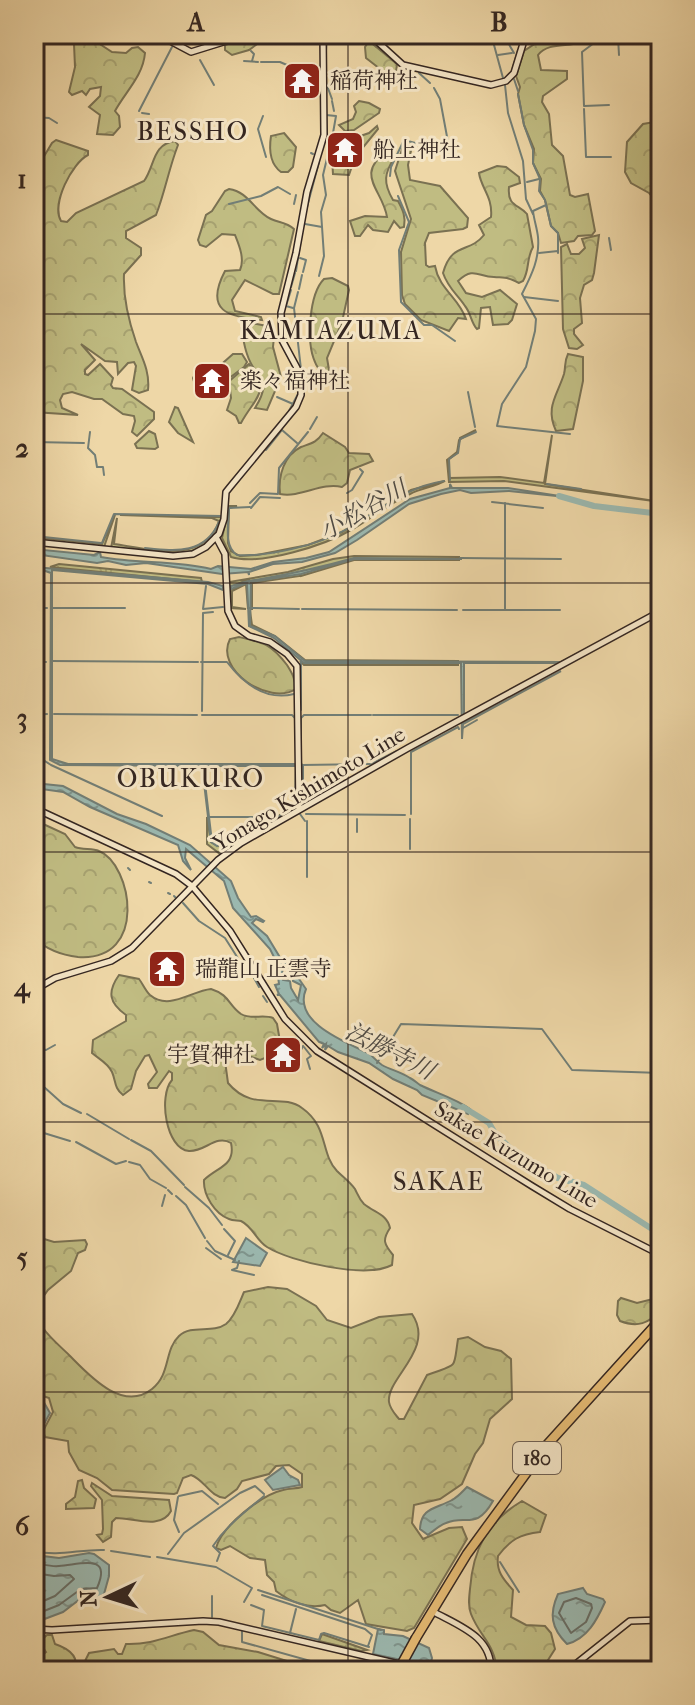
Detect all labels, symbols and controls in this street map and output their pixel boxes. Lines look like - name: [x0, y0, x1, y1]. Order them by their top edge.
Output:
- text: A: [186, 7, 206, 38]
- text: B: [491, 7, 508, 38]
- temple icon: 稲荷神社: [281, 60, 323, 102]
- place label: 稲荷神社: [330, 68, 418, 94]
- district label: BESSHO: [137, 116, 249, 147]
- temple icon: 船上神社: [324, 129, 366, 171]
- place label: 船上神社: [373, 137, 461, 163]
- text: 1: [17, 164, 27, 195]
- district label: KAMIAZUMA: [239, 315, 423, 346]
- temple icon: 楽々福神社: [191, 360, 233, 402]
- place label: 楽々福神社: [240, 368, 350, 394]
- text: 2: [15, 433, 29, 464]
- water label: 小松谷川: [314, 473, 414, 546]
- text: 3: [17, 703, 27, 734]
- street label: Yonago Kishimoto Line: [207, 721, 410, 857]
- district label: OBUKURO: [117, 763, 265, 794]
- temple icon: 瑞龍山 正雲寺: [146, 948, 188, 990]
- place label: 瑞龍山 正雲寺: [195, 956, 332, 982]
- text: 4: [13, 972, 31, 1004]
- water label: 法勝寺川: [341, 1017, 442, 1087]
- temple icon: 宇賀神社: [262, 1034, 304, 1076]
- place label: 宇賀神社: [167, 1042, 255, 1068]
- street label: Sakae Kuzumo Line: [430, 1096, 603, 1214]
- district label: SAKAE: [393, 1166, 485, 1197]
- text: 5: [16, 1242, 28, 1273]
- road number: 180: [513, 1442, 561, 1474]
- text: 6: [15, 1511, 30, 1542]
- north arrow: [68, 1557, 148, 1637]
- text: N: [75, 1589, 103, 1608]

